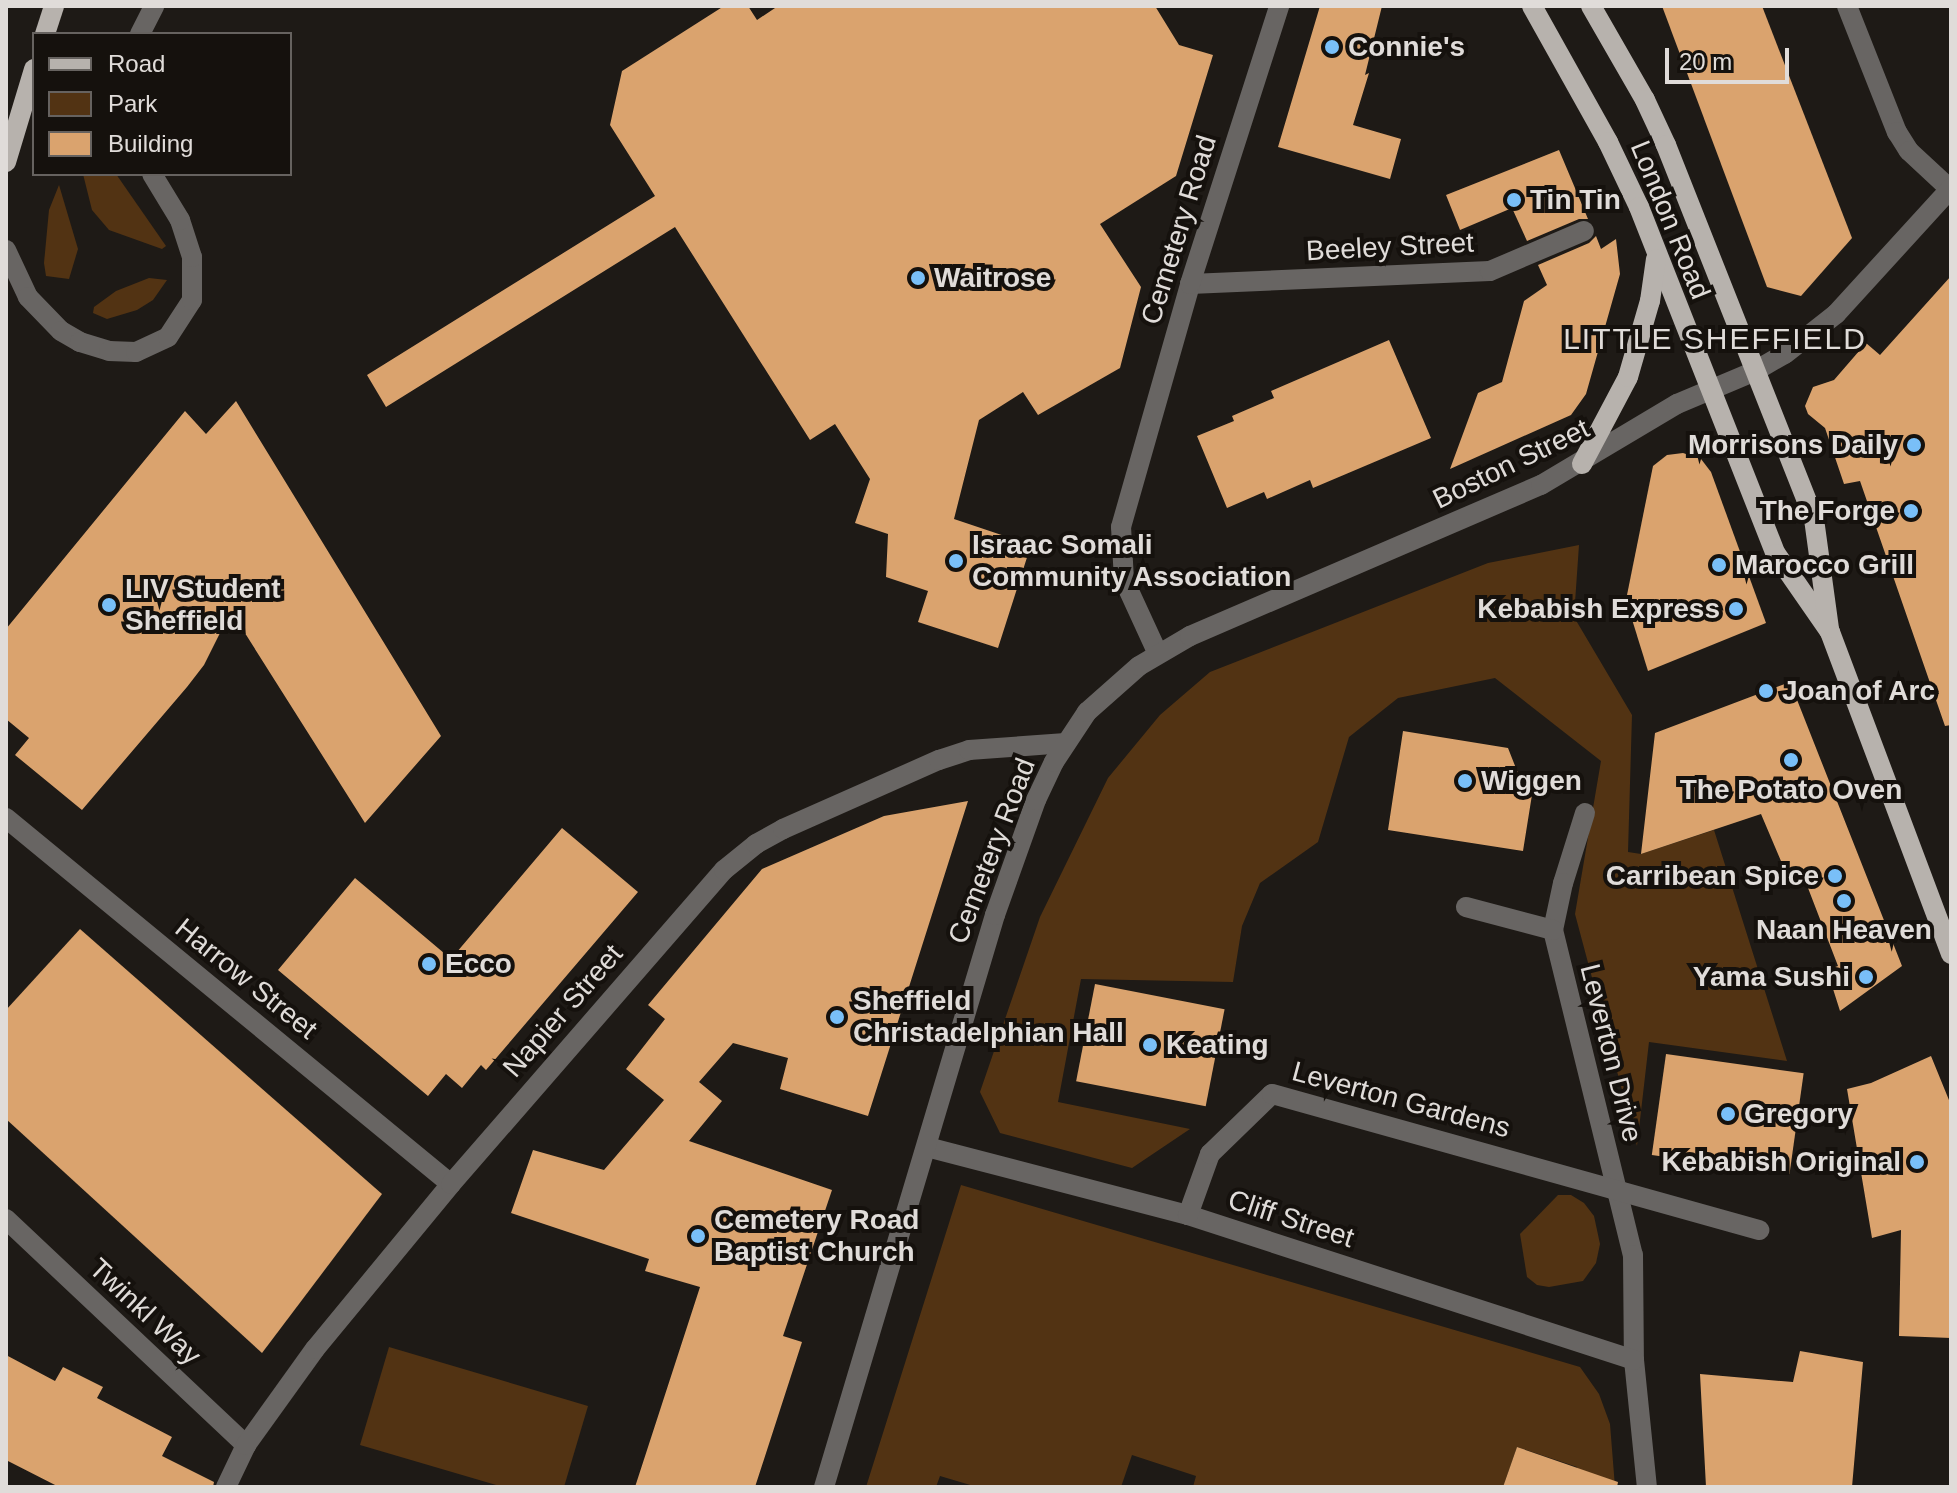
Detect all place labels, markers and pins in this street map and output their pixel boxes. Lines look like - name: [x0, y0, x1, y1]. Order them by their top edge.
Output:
- place label: Connie's: [1348, 30, 1465, 64]
- marker: Connie's: [1323, 38, 1341, 56]
- place label: Tin Tin: [1530, 183, 1621, 217]
- marker: Tin Tin: [1505, 191, 1523, 209]
- place label: Waitrose: [934, 261, 1051, 295]
- marker: Waitrose: [909, 269, 927, 287]
- place label: Morrisons Daily: [1688, 428, 1898, 462]
- marker: Morrisons Daily: [1905, 436, 1923, 454]
- place label: The Forge: [1760, 494, 1895, 528]
- marker: The Forge: [1902, 502, 1920, 520]
- place label: Israac Somali Community Association: [972, 528, 1292, 594]
- place label: Marocco Grill: [1735, 548, 1914, 582]
- marker: Israac Somali Community Association: [947, 552, 965, 570]
- marker: Marocco Grill: [1710, 556, 1728, 574]
- place label: LIV Student Sheffield: [125, 572, 281, 638]
- place label: Kebabish Express: [1477, 592, 1720, 626]
- marker: LIV Student Sheffield: [100, 596, 118, 614]
- marker: Kebabish Express: [1727, 600, 1745, 618]
- place label: Joan of Arc: [1782, 674, 1936, 708]
- marker: Joan of Arc: [1757, 682, 1775, 700]
- marker: The Potato Oven: [1782, 751, 1800, 769]
- place label: Wiggen: [1481, 764, 1582, 798]
- marker: Wiggen: [1456, 772, 1474, 790]
- place label: The Potato Oven: [1680, 773, 1902, 807]
- place label: Carribean Spice: [1606, 859, 1819, 893]
- marker: Carribean Spice: [1826, 867, 1844, 885]
- marker: Naan Heaven: [1835, 892, 1853, 910]
- place label: Naan Heaven: [1756, 913, 1932, 947]
- place label: Ecco: [445, 947, 512, 981]
- marker: Ecco: [420, 955, 438, 973]
- place label: Yama Sushi: [1693, 960, 1850, 994]
- marker: Yama Sushi: [1857, 968, 1875, 986]
- place label: Sheffield Christadelphian Hall: [853, 984, 1124, 1050]
- marker: Sheffield Christadelphian Hall: [828, 1008, 846, 1026]
- place label: Keating: [1166, 1028, 1269, 1062]
- marker: Keating: [1141, 1036, 1159, 1054]
- place label: Gregory: [1744, 1097, 1853, 1131]
- marker: Gregory: [1719, 1105, 1737, 1123]
- place label: Kebabish Original: [1661, 1145, 1901, 1179]
- marker: Kebabish Original: [1908, 1153, 1926, 1171]
- place label: Cemetery Road Baptist Church: [714, 1203, 919, 1269]
- marker: Cemetery Road Baptist Church: [689, 1227, 707, 1245]

